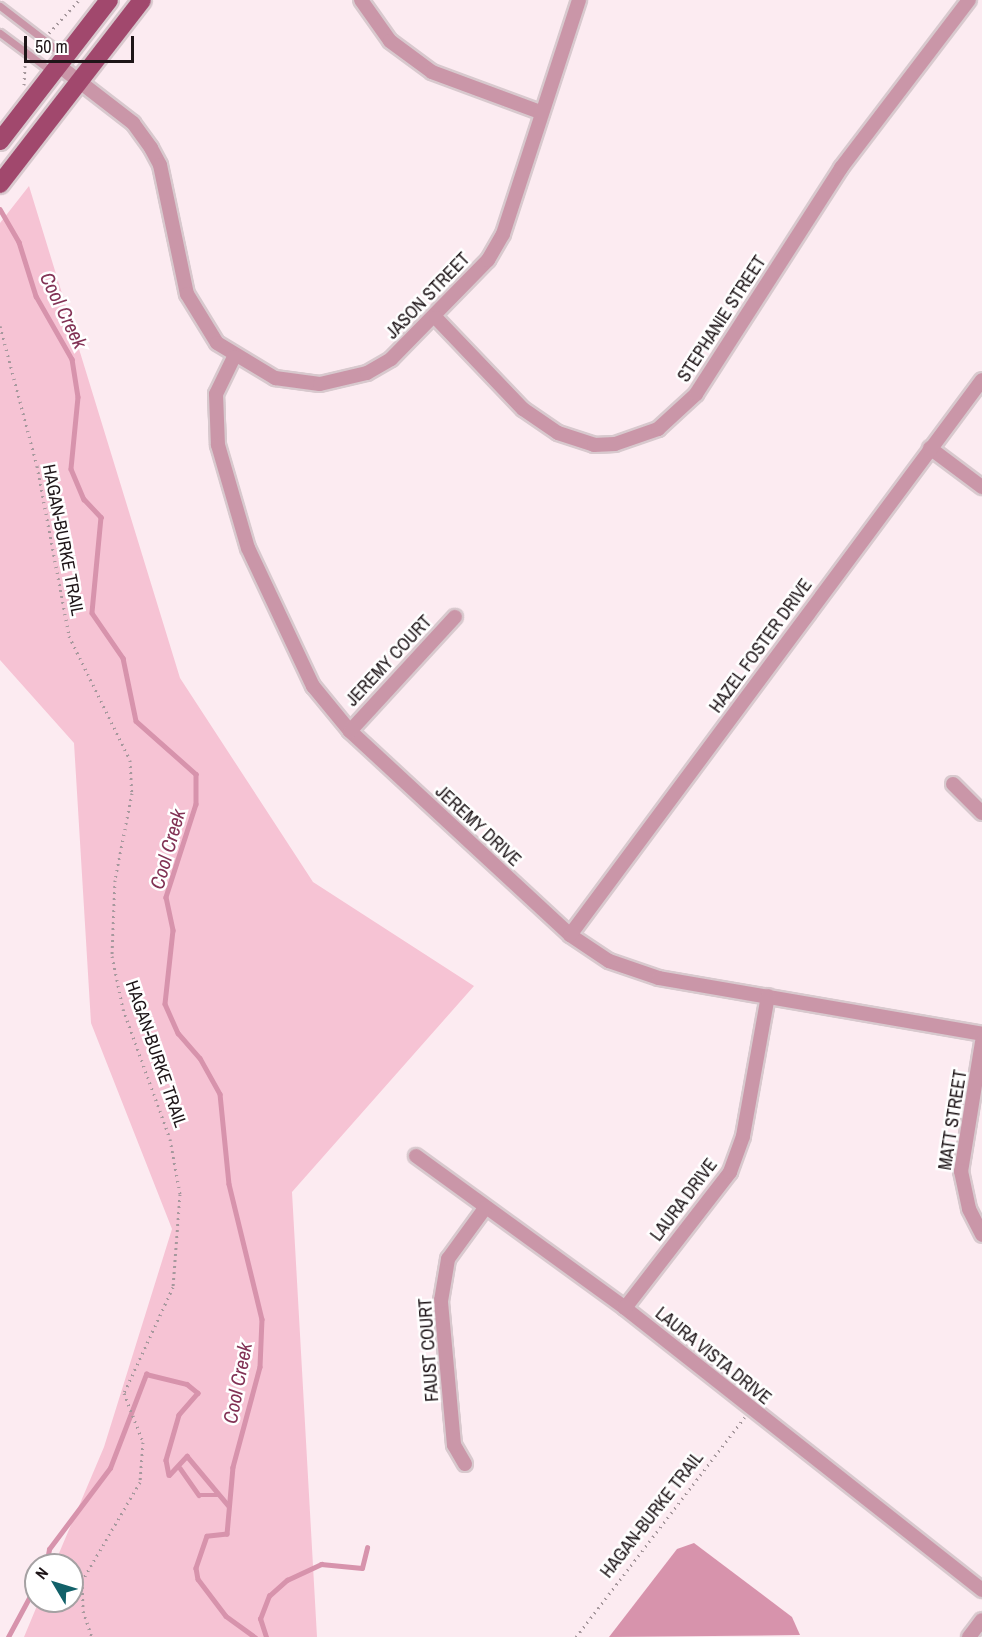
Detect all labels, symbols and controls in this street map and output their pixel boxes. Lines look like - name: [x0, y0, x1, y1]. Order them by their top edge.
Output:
- scale bar: [27, 24, 136, 62]
- text: 50 m: [35, 34, 68, 59]
- street label: JASON STREET: [381, 248, 475, 344]
- street label: STEPHANIE STREET: [673, 252, 771, 386]
- water label: Cool Creek: [35, 268, 93, 352]
- street label: HAGAN-BURKE TRAIL: [38, 462, 88, 618]
- street label: HAZEL FOSTER DRIVE: [705, 575, 817, 717]
- street label: JEREMY COURT: [341, 611, 437, 711]
- street label: JEREMY DRIVE: [431, 781, 525, 871]
- water label: Cool Creek: [144, 806, 190, 892]
- street label: HAGAN-BURKE TRAIL: [121, 978, 191, 1130]
- street label: MATT STREET: [934, 1068, 972, 1172]
- street label: LAURA DRIVE: [646, 1154, 722, 1246]
- street label: FAUST COURT: [415, 1297, 443, 1403]
- street label: LAURA VISTA DRIVE: [650, 1302, 776, 1410]
- water label: Cool Creek: [217, 1340, 257, 1426]
- street label: HAGAN-BURKE TRAIL: [596, 1448, 708, 1582]
- north arrow: [24, 1553, 84, 1613]
- text: N: [30, 1563, 53, 1584]

